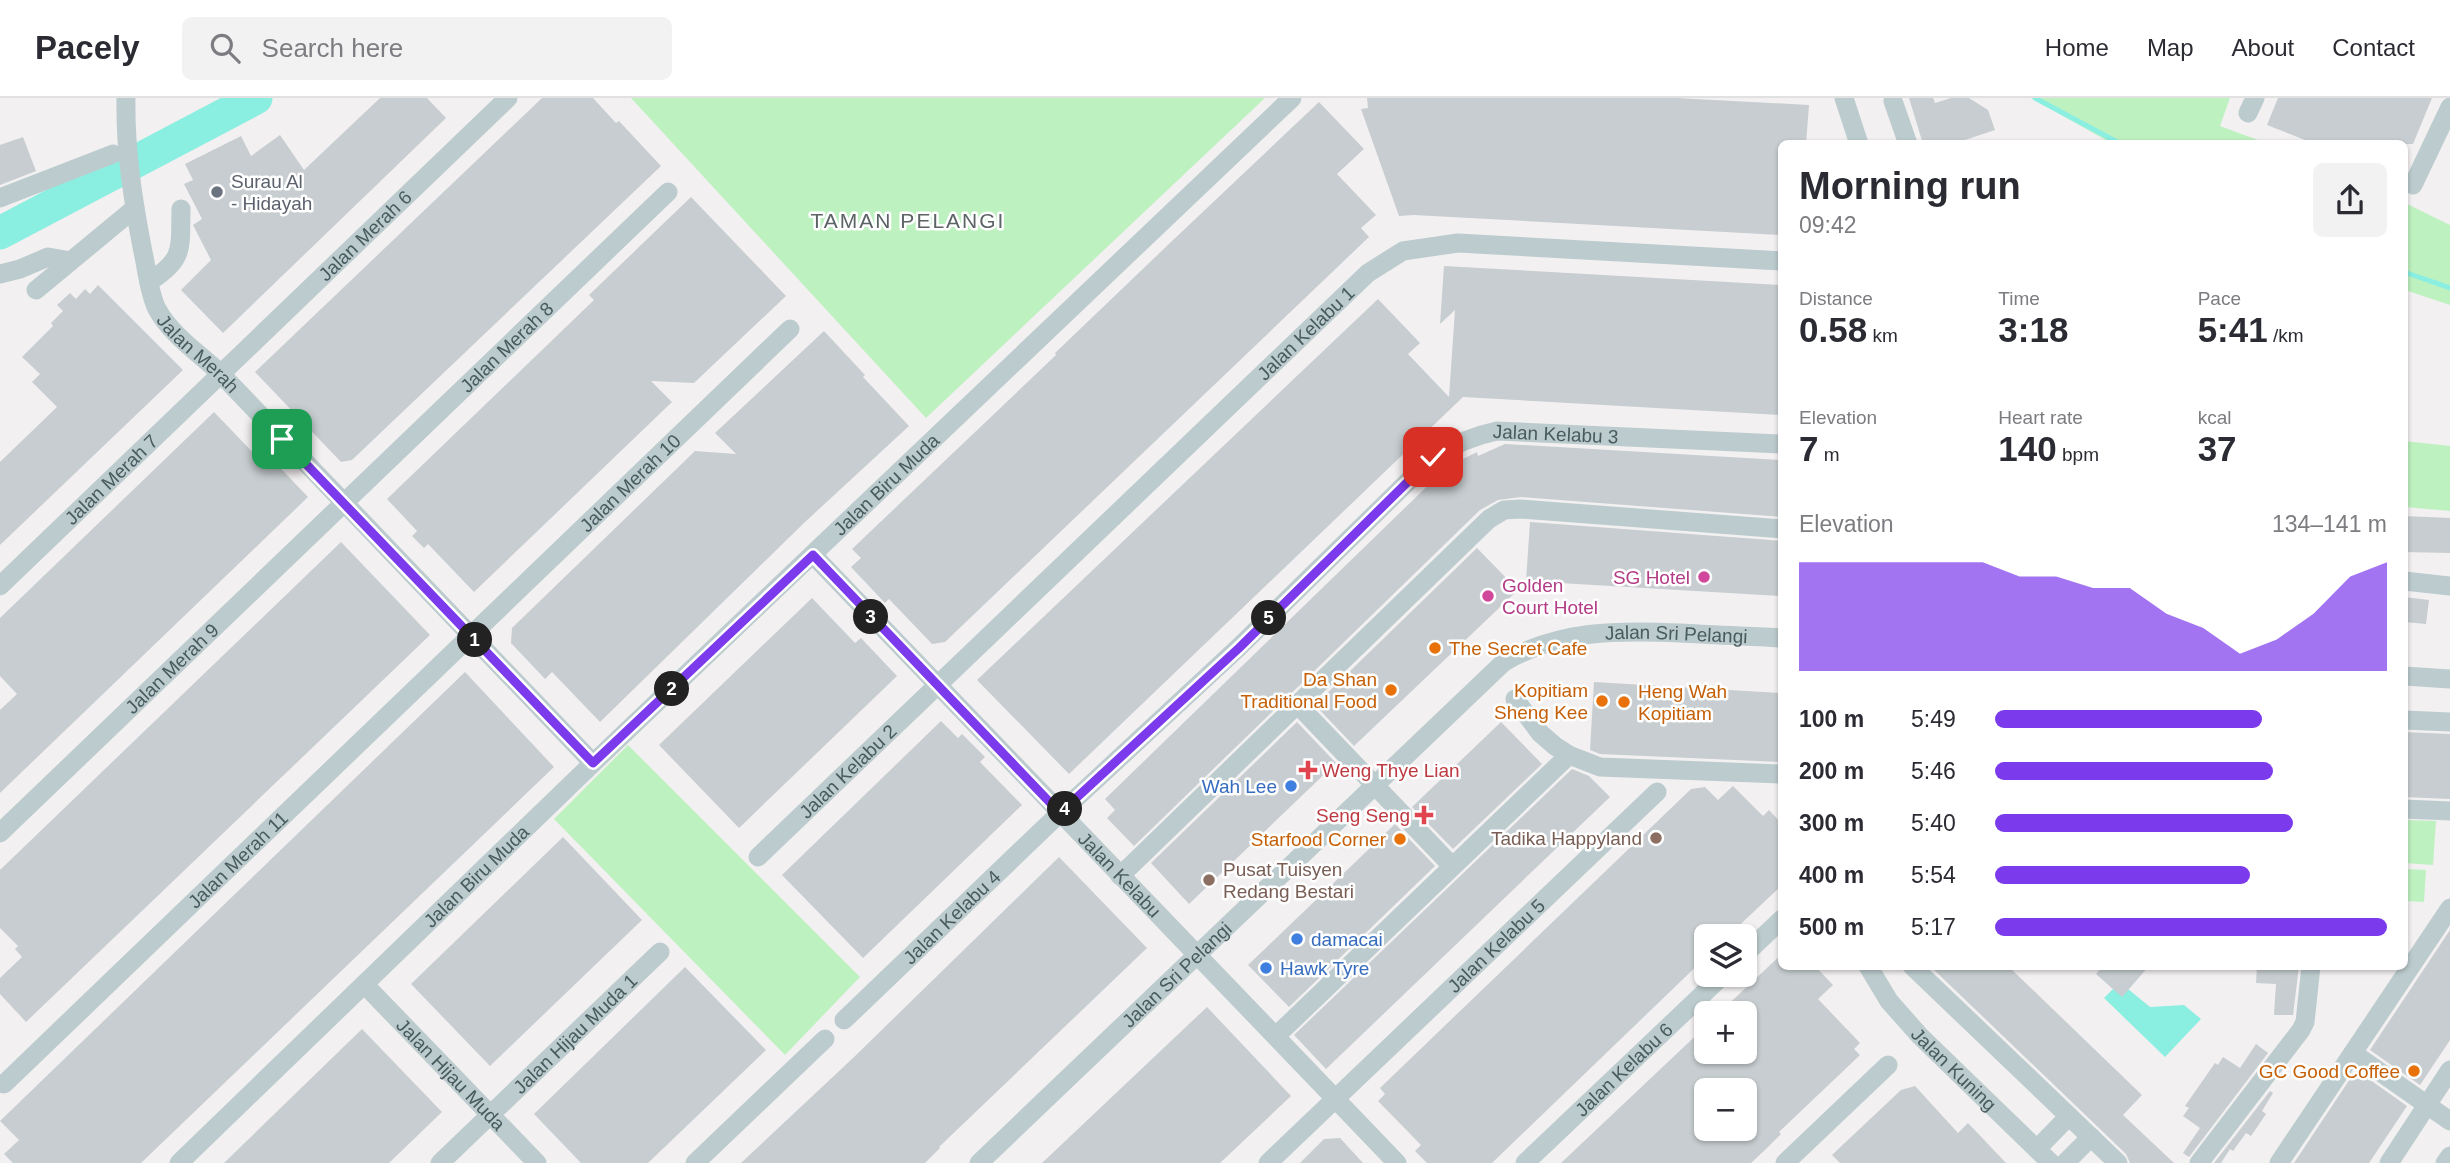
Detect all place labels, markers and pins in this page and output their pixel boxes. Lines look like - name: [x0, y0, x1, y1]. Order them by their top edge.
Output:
- place label: Surau Al - Hidayah: [231, 171, 312, 214]
- marker: Surau Al - Hidayah: [209, 184, 225, 200]
- pin: [252, 409, 312, 469]
- pin: [1403, 427, 1463, 487]
- place label: SG Hotel: [1613, 567, 1690, 588]
- marker: SG Hotel: [1696, 569, 1712, 585]
- place label: Golden Court Hotel: [1502, 575, 1598, 618]
- marker: Golden Court Hotel: [1480, 588, 1496, 604]
- pin: 3: [854, 600, 888, 634]
- pin: 5: [1252, 601, 1286, 636]
- pin: 1: [458, 622, 492, 658]
- place label: The Secret Cafe: [1449, 638, 1587, 659]
- marker: The Secret Cafe: [1427, 640, 1443, 656]
- place label: Da Shan Traditional Food: [1240, 669, 1377, 712]
- pin: 2: [654, 672, 690, 706]
- place label: Kopitiam Sheng Kee: [1494, 680, 1588, 723]
- place label: Heng Wah Kopitiam: [1638, 681, 1727, 724]
- marker: Da Shan Traditional Food: [1383, 682, 1399, 698]
- marker: Kopitiam Sheng Kee: [1594, 693, 1610, 709]
- marker: Heng Wah Kopitiam: [1616, 694, 1632, 710]
- place label: Weng Thye Lian: [1322, 760, 1460, 781]
- marker: Weng Thye Lian: [1300, 762, 1316, 778]
- place label: Wah Lee: [1202, 776, 1277, 797]
- marker: Wah Lee: [1283, 778, 1299, 794]
- pin: 4: [1048, 792, 1082, 826]
- place label: Seng Seng: [1316, 805, 1410, 826]
- marker: Seng Seng: [1416, 807, 1432, 823]
- place label: Tadika Happyland: [1491, 828, 1642, 849]
- place label: Starfood Corner: [1251, 829, 1387, 850]
- marker: Tadika Happyland: [1648, 830, 1664, 846]
- marker: Starfood Corner: [1392, 831, 1408, 847]
- place label: Pusat Tuisyen Redang Bestari: [1223, 859, 1354, 902]
- marker: Pusat Tuisyen Redang Bestari: [1201, 872, 1217, 888]
- place label: damacai: [1311, 929, 1383, 950]
- marker: damacai: [1289, 931, 1305, 947]
- place label: Hawk Tyre: [1280, 958, 1369, 979]
- marker: Hawk Tyre: [1258, 960, 1274, 976]
- place label: GC Good Coffee: [2259, 1061, 2400, 1082]
- marker: GC Good Coffee: [2406, 1063, 2422, 1079]

